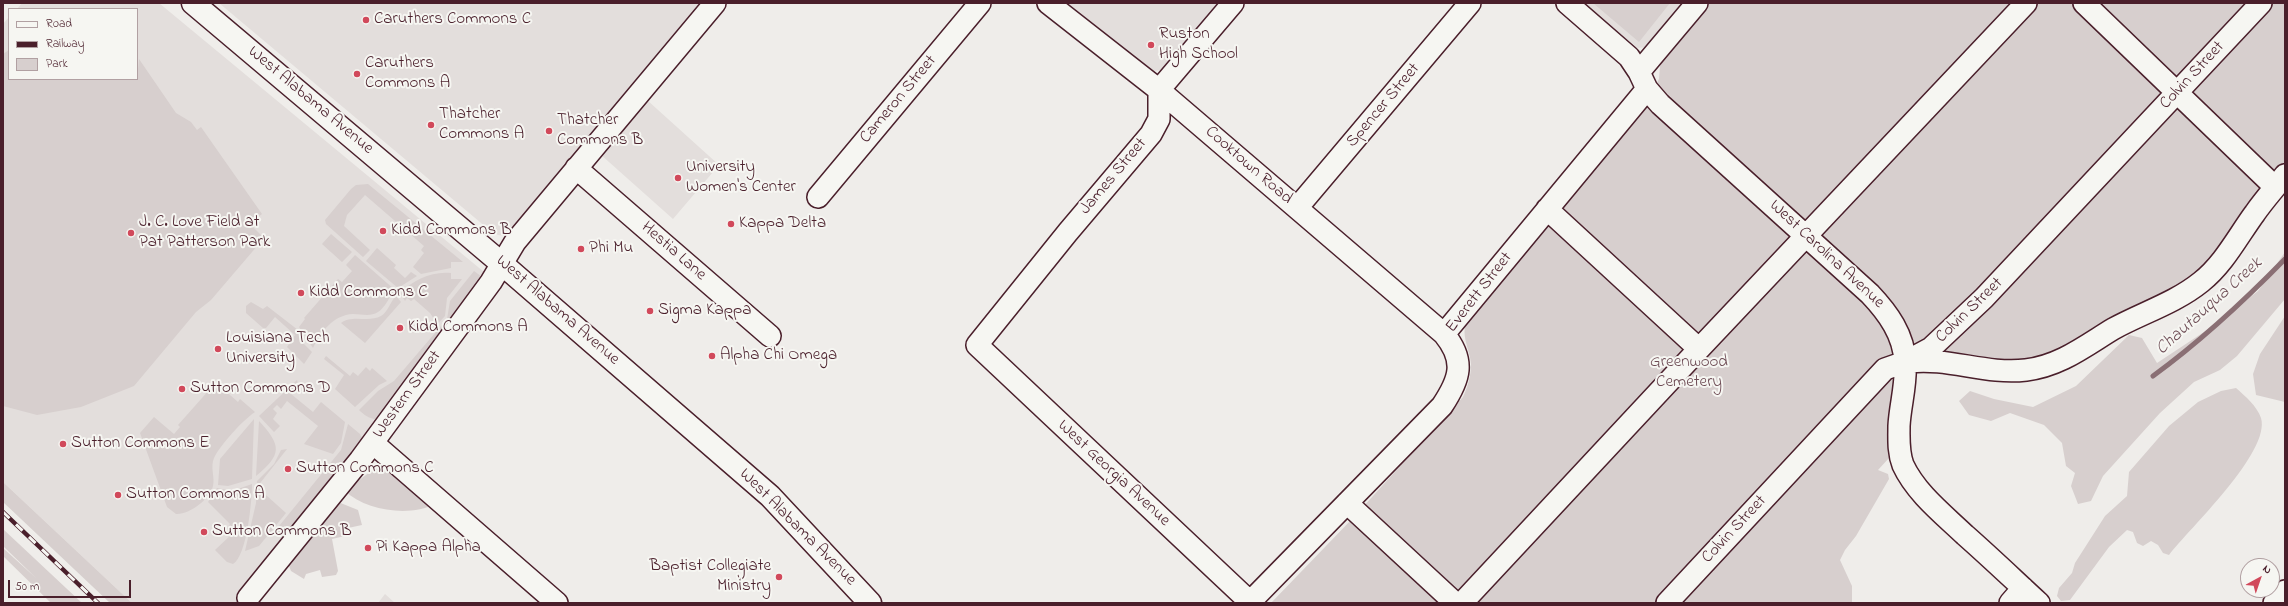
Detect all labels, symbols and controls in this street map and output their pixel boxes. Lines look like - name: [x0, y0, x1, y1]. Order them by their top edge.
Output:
- legend: [8, 8, 138, 80]
- place label: Caruthers Commons C: [374, 10, 531, 30]
- text: Road: [46, 15, 72, 33]
- marker: Caruthers Commons C: [361, 15, 371, 25]
- place label: Ruston High School: [1159, 25, 1238, 65]
- text: Railway: [46, 35, 84, 53]
- street label: Colvin Street: [2156, 38, 2230, 114]
- marker: Ruston High School: [1146, 40, 1156, 50]
- street label: West Alabama Avenue: [243, 43, 377, 159]
- street label: Cameron Street: [856, 52, 942, 148]
- place label: Caruthers Commons A: [365, 54, 450, 94]
- text: Park: [46, 55, 68, 73]
- street label: Spencer Street: [1343, 60, 1425, 152]
- marker: Caruthers Commons A: [352, 69, 362, 79]
- place label: Thatcher Commons A: [439, 105, 524, 145]
- place label: Thatcher Commons B: [557, 111, 643, 151]
- marker: Thatcher Commons A: [426, 120, 436, 130]
- street label: Cooktown Road: [1200, 122, 1296, 210]
- marker: Thatcher Commons B: [544, 126, 554, 136]
- street label: James Street: [1076, 134, 1152, 220]
- place label: University Women's Center: [686, 158, 796, 198]
- marker: University Women's Center: [673, 173, 683, 183]
- street label: West Carolina Avenue: [1764, 196, 1888, 314]
- place label: J. C. Love Field at Pat Patterson Park: [139, 213, 270, 253]
- place label: Kappa Delta: [739, 214, 826, 234]
- street label: Hestia Lane: [636, 218, 710, 286]
- marker: Kappa Delta: [726, 219, 736, 229]
- place label: Kidd Commons B: [391, 221, 512, 241]
- marker: Kidd Commons B: [378, 226, 388, 236]
- marker: J. C. Love Field at Pat Patterson Park: [126, 228, 136, 238]
- place label: Phi Mu: [589, 239, 633, 259]
- marker: Phi Mu: [576, 244, 586, 254]
- street label: Everett Street: [1442, 249, 1518, 337]
- street label: West Alabama Avenue: [491, 252, 623, 370]
- water label: Chautauqua Creek: [2152, 254, 2268, 360]
- street label: Colvin Street: [1932, 274, 2008, 348]
- place label: Kidd Commons C: [309, 283, 428, 303]
- marker: Kidd Commons C: [296, 288, 306, 298]
- place label: Sigma Kappa: [658, 301, 751, 321]
- marker: Sigma Kappa: [645, 306, 655, 316]
- place label: Kidd Commons A: [408, 318, 528, 338]
- marker: Kidd Commons A: [395, 323, 405, 333]
- place label: Louisiana Tech University: [226, 329, 330, 369]
- marker: Louisiana Tech University: [213, 344, 223, 354]
- place label: Alpha Chi Omega: [720, 346, 837, 366]
- street label: Western Street: [369, 347, 447, 443]
- marker: Alpha Chi Omega: [707, 351, 717, 361]
- park label: Greenwood Cemetery: [1650, 353, 1728, 393]
- place label: Sutton Commons D: [190, 379, 331, 399]
- marker: Sutton Commons D: [177, 384, 187, 394]
- street label: West Georgia Avenue: [1052, 416, 1174, 532]
- place label: Sutton Commons E: [71, 434, 209, 454]
- marker: Sutton Commons E: [58, 439, 68, 449]
- place label: Sutton Commons C: [296, 459, 433, 479]
- marker: Sutton Commons C: [283, 464, 293, 474]
- street label: West Alabama Avenue: [734, 465, 860, 591]
- place label: Sutton Commons A: [126, 485, 265, 505]
- marker: Sutton Commons A: [113, 490, 123, 500]
- street label: Colvin Street: [1698, 492, 1772, 568]
- place label: Sutton Commons B: [212, 522, 352, 542]
- marker: Sutton Commons B: [199, 527, 209, 537]
- place label: Pi Kappa Alpha: [376, 538, 481, 558]
- marker: Pi Kappa Alpha: [363, 543, 373, 553]
- place label: Baptist Collegiate Ministry: [650, 557, 771, 597]
- north arrow: [2240, 558, 2280, 598]
- text: N: [2259, 561, 2275, 578]
- scale bar: [10, 572, 133, 598]
- marker: Baptist Collegiate Ministry: [774, 572, 784, 582]
- text: 50 m: [15, 578, 39, 596]

